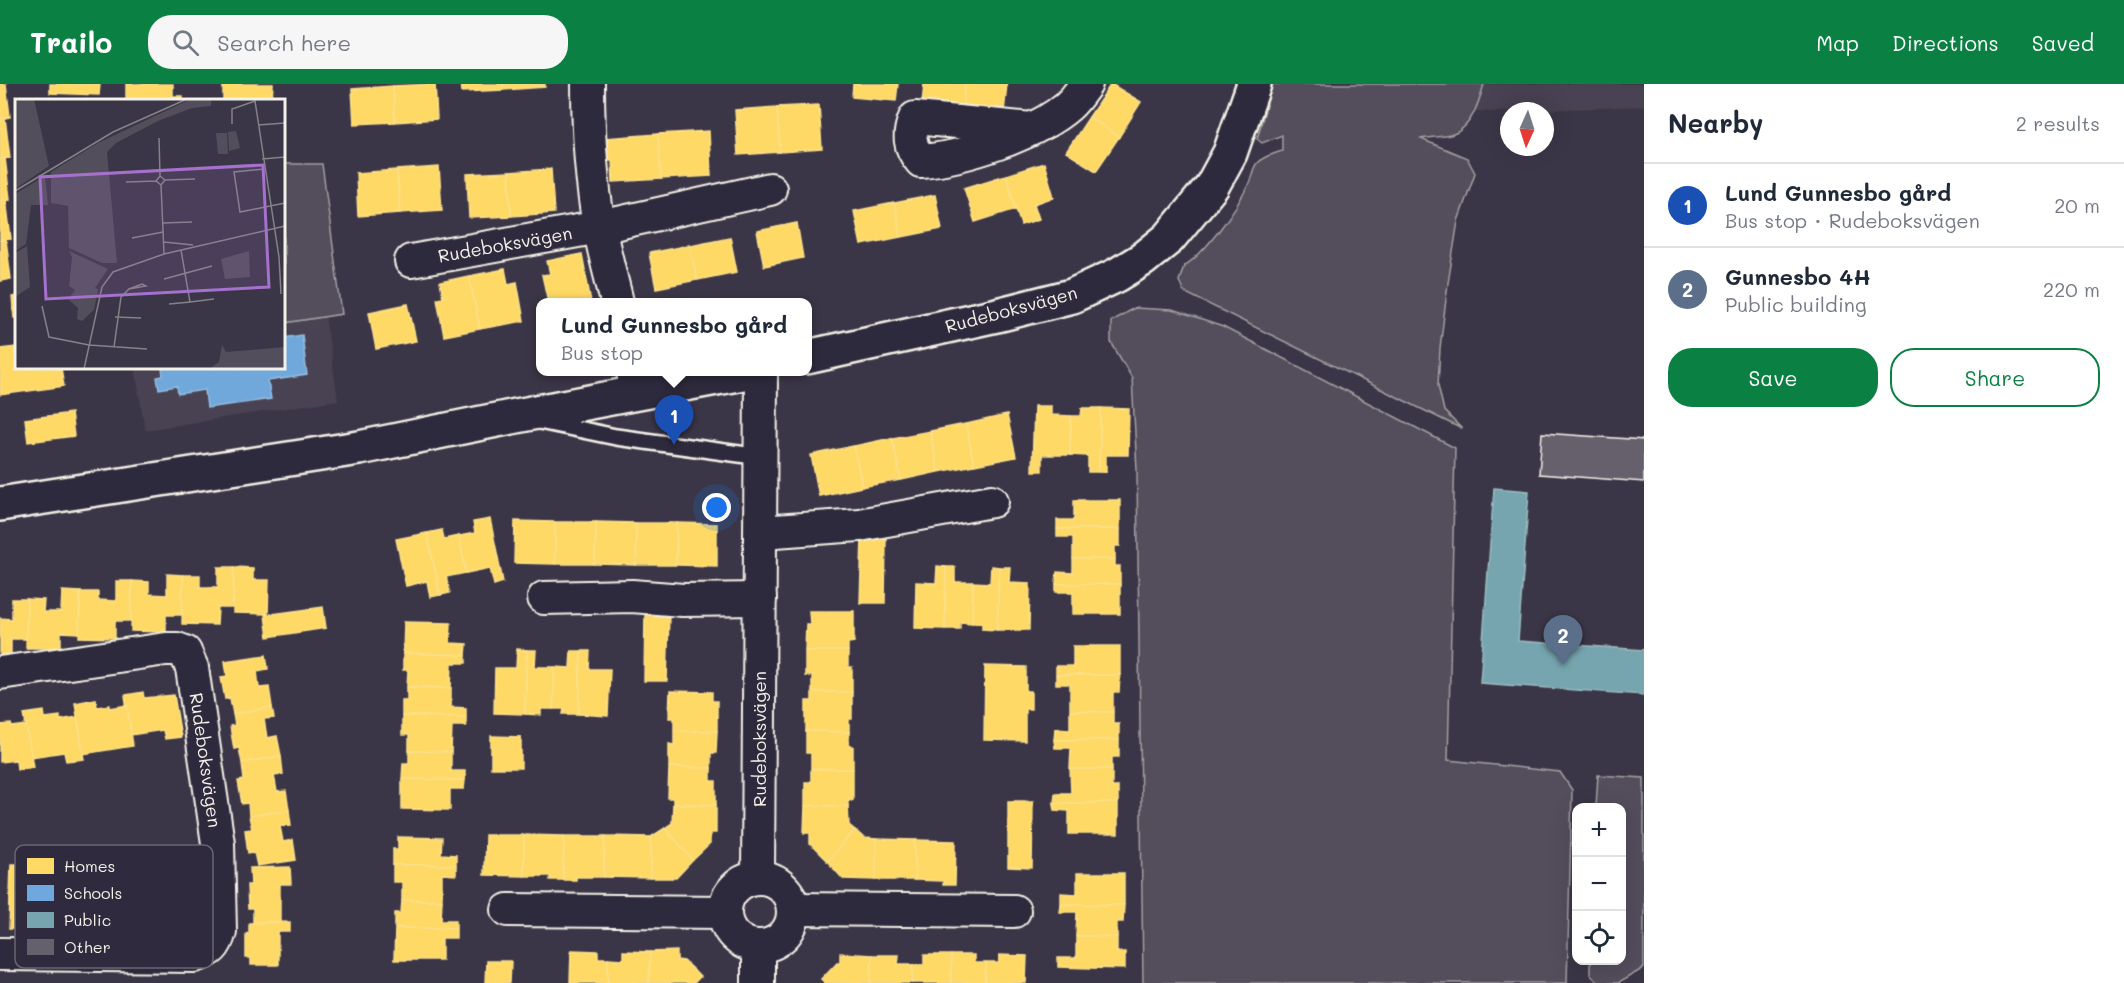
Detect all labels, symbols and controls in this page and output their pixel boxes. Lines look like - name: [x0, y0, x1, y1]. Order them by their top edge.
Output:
- search box: [148, 15, 568, 69]
- text: Trailo: [30, 24, 112, 60]
- icon: search: [169, 26, 202, 59]
- text: Search here: [217, 28, 351, 57]
- text: Map: [1816, 29, 1859, 56]
- text: Directions: [1892, 29, 1999, 56]
- text: Saved: [2032, 29, 2094, 56]
- inset map: [15, 99, 285, 369]
- north arrow: [1500, 102, 1554, 156]
- text: Nearby: [1668, 106, 1763, 140]
- text: 2 results: [2016, 110, 2100, 136]
- text: Lund Gunnesbo gård: [1725, 178, 1951, 207]
- text: 1: [1683, 192, 1692, 218]
- text: 20 m: [2054, 192, 2100, 218]
- text: Bus stop · Rudeboksvägen: [1725, 207, 1980, 233]
- street label: Rudeboksvägen: [436, 220, 574, 268]
- text: Gunnesbo 4H: [1725, 262, 1871, 291]
- text: 2: [1682, 276, 1693, 302]
- text: 220 m: [2043, 276, 2100, 302]
- street label: Rudeboksvägen: [942, 280, 1080, 338]
- text: Public building: [1725, 291, 1867, 317]
- popup: [536, 298, 812, 376]
- text: Lund Gunnesbo gård: [561, 310, 787, 339]
- text: Bus stop: [561, 339, 643, 365]
- button: Save: [1668, 348, 1878, 407]
- button: Share: [1890, 348, 2100, 407]
- pin: 1: [654, 396, 694, 445]
- your location: [702, 493, 731, 522]
- pin: 2: [1544, 616, 1582, 665]
- street label: Rudeboksvägen: [747, 671, 771, 807]
- street label: Rudeboksvägen: [185, 691, 227, 829]
- map controls: [1572, 803, 1626, 965]
- button: +: [1572, 803, 1626, 857]
- legend: [15, 845, 213, 968]
- text: Homes: [64, 855, 115, 876]
- button: −: [1572, 857, 1626, 911]
- text: Schools: [64, 882, 122, 903]
- text: Public: [64, 909, 111, 930]
- button: locate: [1572, 911, 1626, 965]
- text: Other: [64, 936, 111, 957]

